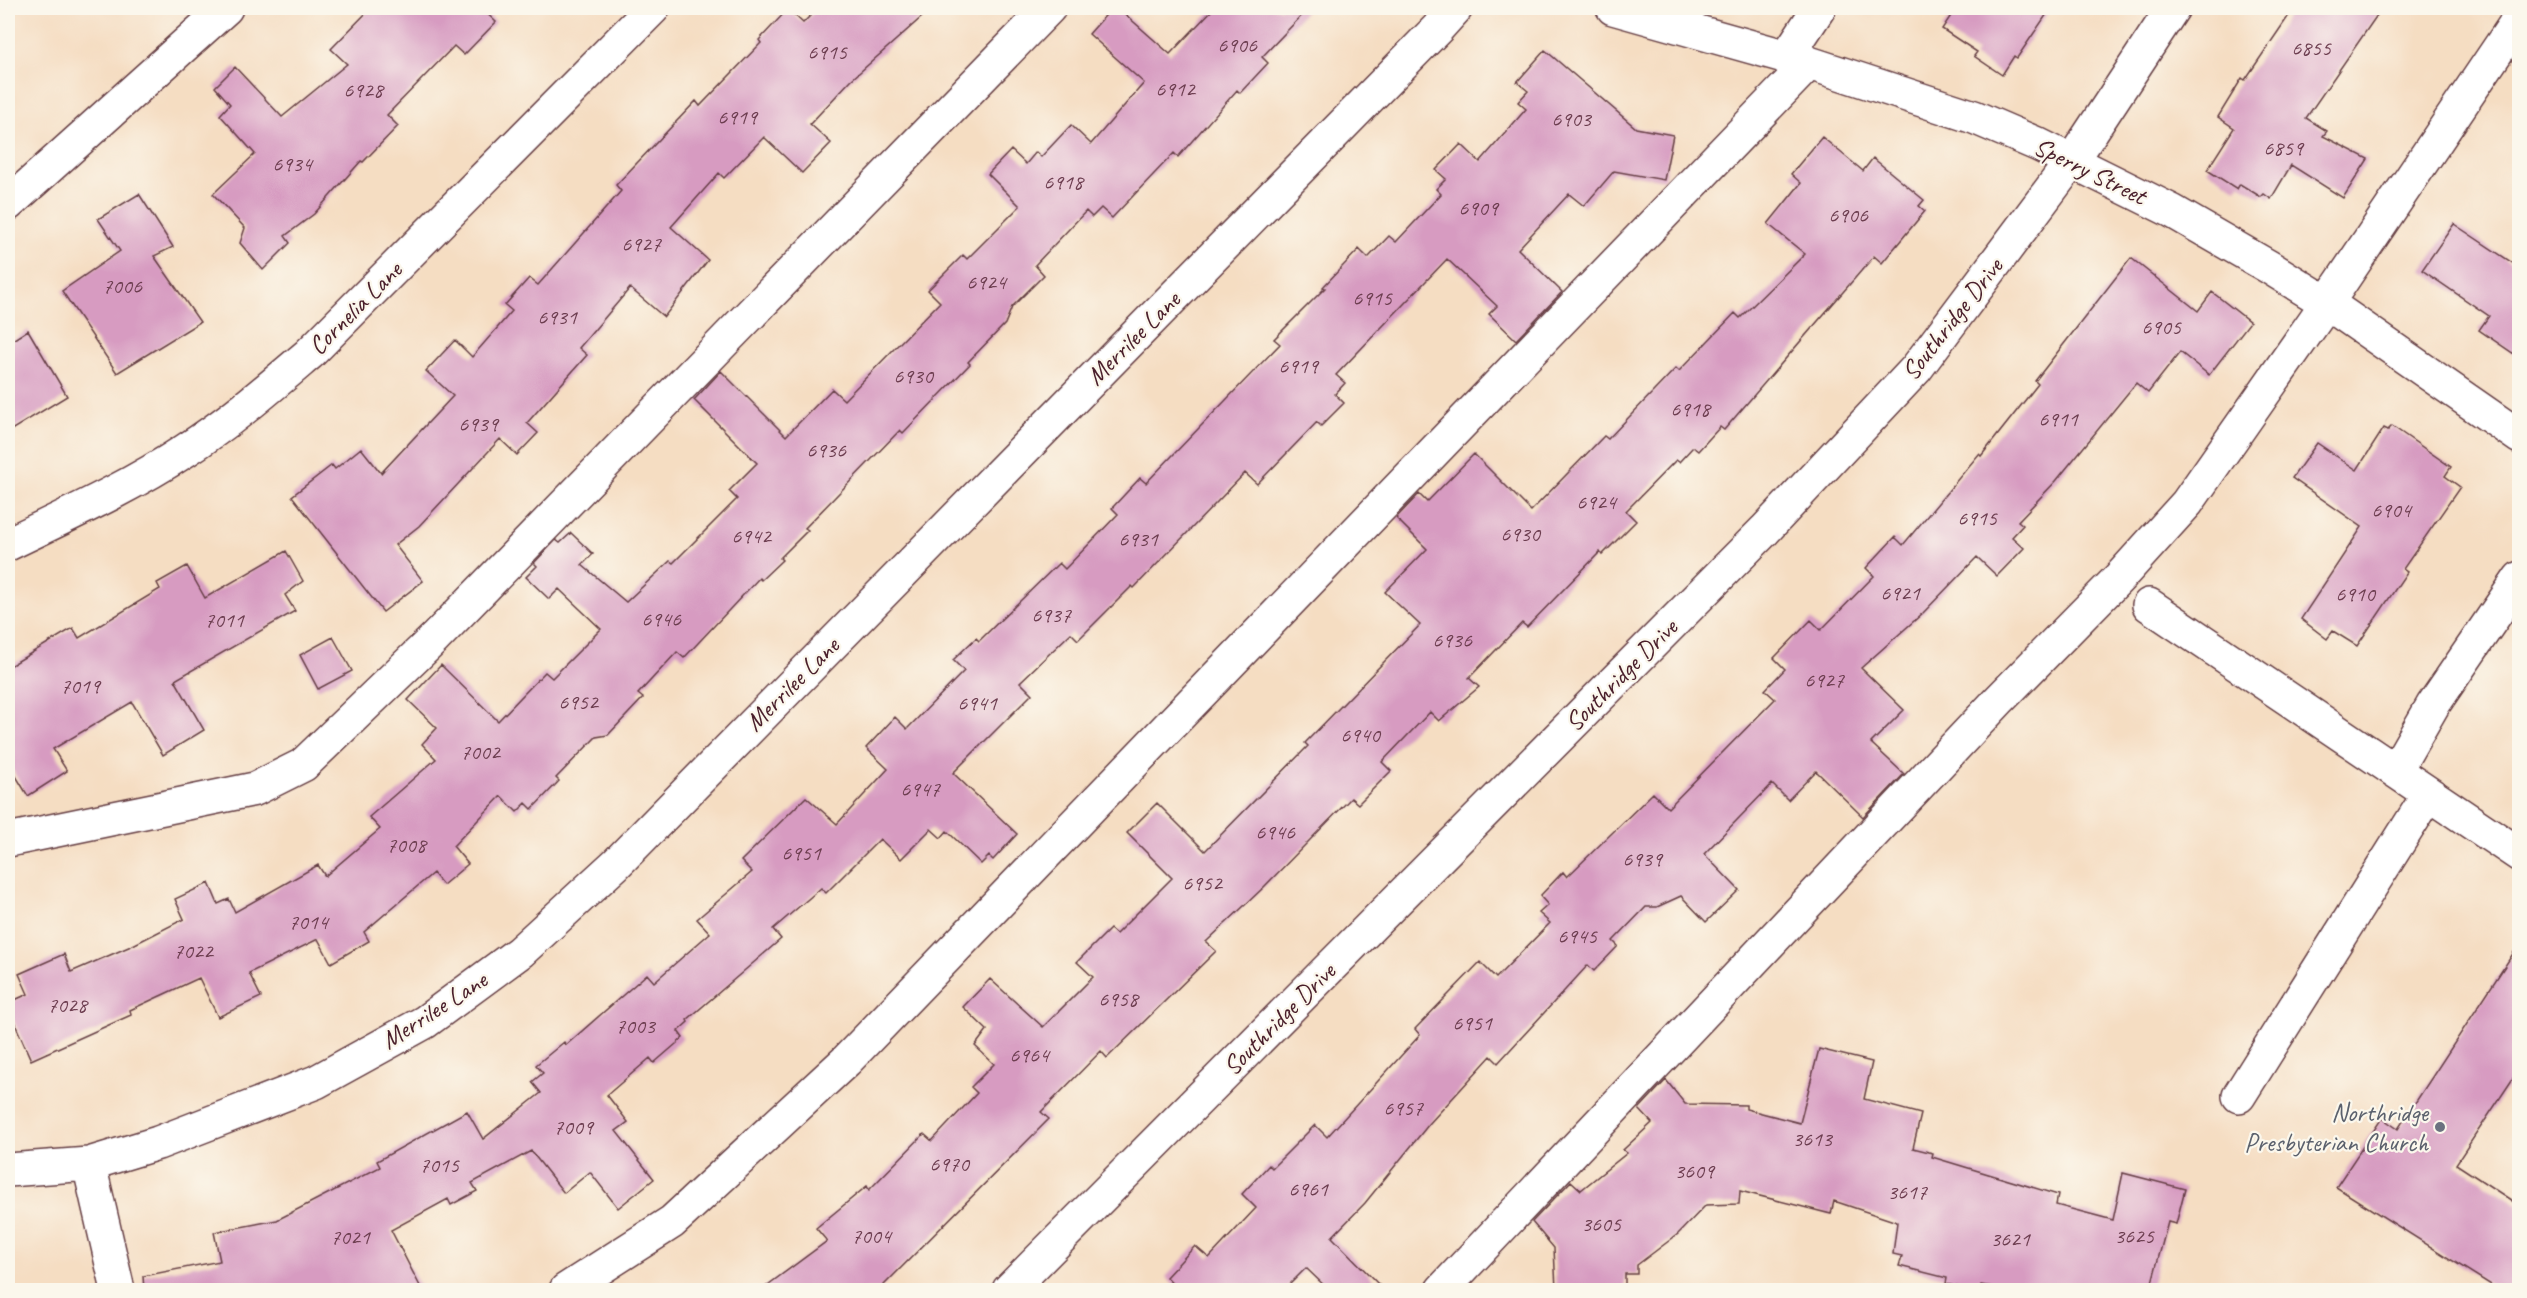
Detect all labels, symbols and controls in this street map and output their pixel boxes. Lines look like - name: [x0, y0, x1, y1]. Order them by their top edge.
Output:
- house number: 6906: [1217, 31, 1258, 59]
- house number: 6855: [2291, 34, 2332, 62]
- house number: 6915: [807, 38, 848, 66]
- house number: 6912: [1155, 75, 1197, 103]
- house number: 6928: [343, 76, 385, 104]
- house number: 6919: [717, 103, 759, 131]
- house number: 6903: [1551, 105, 1593, 133]
- street label: Sperry Street: [2028, 130, 2154, 213]
- house number: 6859: [2263, 134, 2305, 162]
- house number: 6934: [272, 150, 314, 178]
- house number: 6918: [1043, 168, 1085, 196]
- house number: 6909: [1458, 194, 1500, 222]
- house number: 6906: [1828, 201, 1869, 229]
- house number: 6927: [621, 230, 662, 258]
- street label: Southridge Drive: [1894, 250, 2011, 387]
- street label: Cornelia Lane: [301, 253, 410, 362]
- house number: 6924: [966, 268, 1008, 296]
- house number: 7006: [102, 272, 143, 300]
- street label: Merrilee Lane: [1079, 283, 1188, 392]
- house number: 6915: [1352, 284, 1393, 312]
- house number: 6931: [537, 303, 578, 331]
- house number: 6905: [2141, 313, 2182, 341]
- house number: 6919: [1278, 352, 1320, 380]
- house number: 6930: [893, 362, 935, 390]
- house number: 6918: [1670, 395, 1712, 423]
- house number: 6911: [2038, 405, 2079, 433]
- house number: 6939: [458, 410, 500, 438]
- house number: 6936: [806, 436, 847, 464]
- house number: 6924: [1576, 488, 1618, 516]
- house number: 6904: [2371, 496, 2413, 524]
- house number: 6915: [1957, 504, 1998, 532]
- house number: 6930: [1500, 520, 1542, 548]
- house number: 6942: [731, 522, 773, 550]
- house number: 6931: [1118, 525, 1159, 553]
- house number: 6921: [1880, 579, 1921, 607]
- house number: 6910: [2335, 580, 2377, 608]
- house number: 6937: [1031, 601, 1072, 629]
- house number: 6946: [641, 605, 682, 633]
- house number: 7011: [204, 606, 245, 634]
- street label: Southridge Drive: [1558, 611, 1685, 738]
- house number: 6936: [1432, 626, 1473, 654]
- street label: Merrilee Lane: [738, 629, 847, 738]
- house number: 6927: [1804, 666, 1845, 694]
- house number: 7019: [60, 672, 102, 700]
- house number: 6952: [558, 688, 600, 716]
- house number: 6941: [957, 689, 998, 717]
- house number: 6940: [1340, 721, 1382, 749]
- house number: 7002: [460, 738, 502, 766]
- house number: 6947: [900, 775, 941, 803]
- house number: 6946: [1255, 818, 1296, 846]
- house number: 7008: [386, 831, 428, 859]
- house number: 6951: [781, 839, 822, 867]
- house number: 6939: [1622, 845, 1664, 873]
- house number: 6952: [1182, 869, 1224, 897]
- house number: 7014: [288, 908, 330, 936]
- house number: 6945: [1557, 922, 1598, 950]
- house number: 7022: [173, 937, 215, 965]
- street label: Southridge Drive: [1216, 955, 1343, 1082]
- street label: Merrilee Lane: [375, 963, 495, 1057]
- house number: 6958: [1098, 985, 1140, 1013]
- house number: 7028: [47, 991, 89, 1019]
- house number: 6951: [1452, 1009, 1493, 1037]
- house number: 7003: [615, 1012, 657, 1040]
- house number: 6964: [1009, 1041, 1051, 1069]
- house number: 6957: [1383, 1094, 1424, 1122]
- place label: Northridge Presbyterian Church: [2244, 1096, 2430, 1159]
- house number: 7009: [553, 1113, 595, 1141]
- marker: Northridge Presbyterian Church: [2433, 1120, 2447, 1134]
- house number: 3613: [1792, 1125, 1834, 1153]
- house number: 6970: [929, 1150, 971, 1178]
- house number: 7015: [419, 1151, 460, 1179]
- house number: 3609: [1674, 1157, 1716, 1185]
- house number: 6961: [1288, 1175, 1329, 1203]
- house number: 3617: [1887, 1178, 1928, 1206]
- house number: 3605: [1581, 1210, 1622, 1238]
- house number: 7004: [851, 1222, 893, 1250]
- house number: 3625: [2114, 1222, 2155, 1250]
- house number: 7021: [330, 1223, 371, 1251]
- house number: 3621: [1990, 1225, 2031, 1253]

